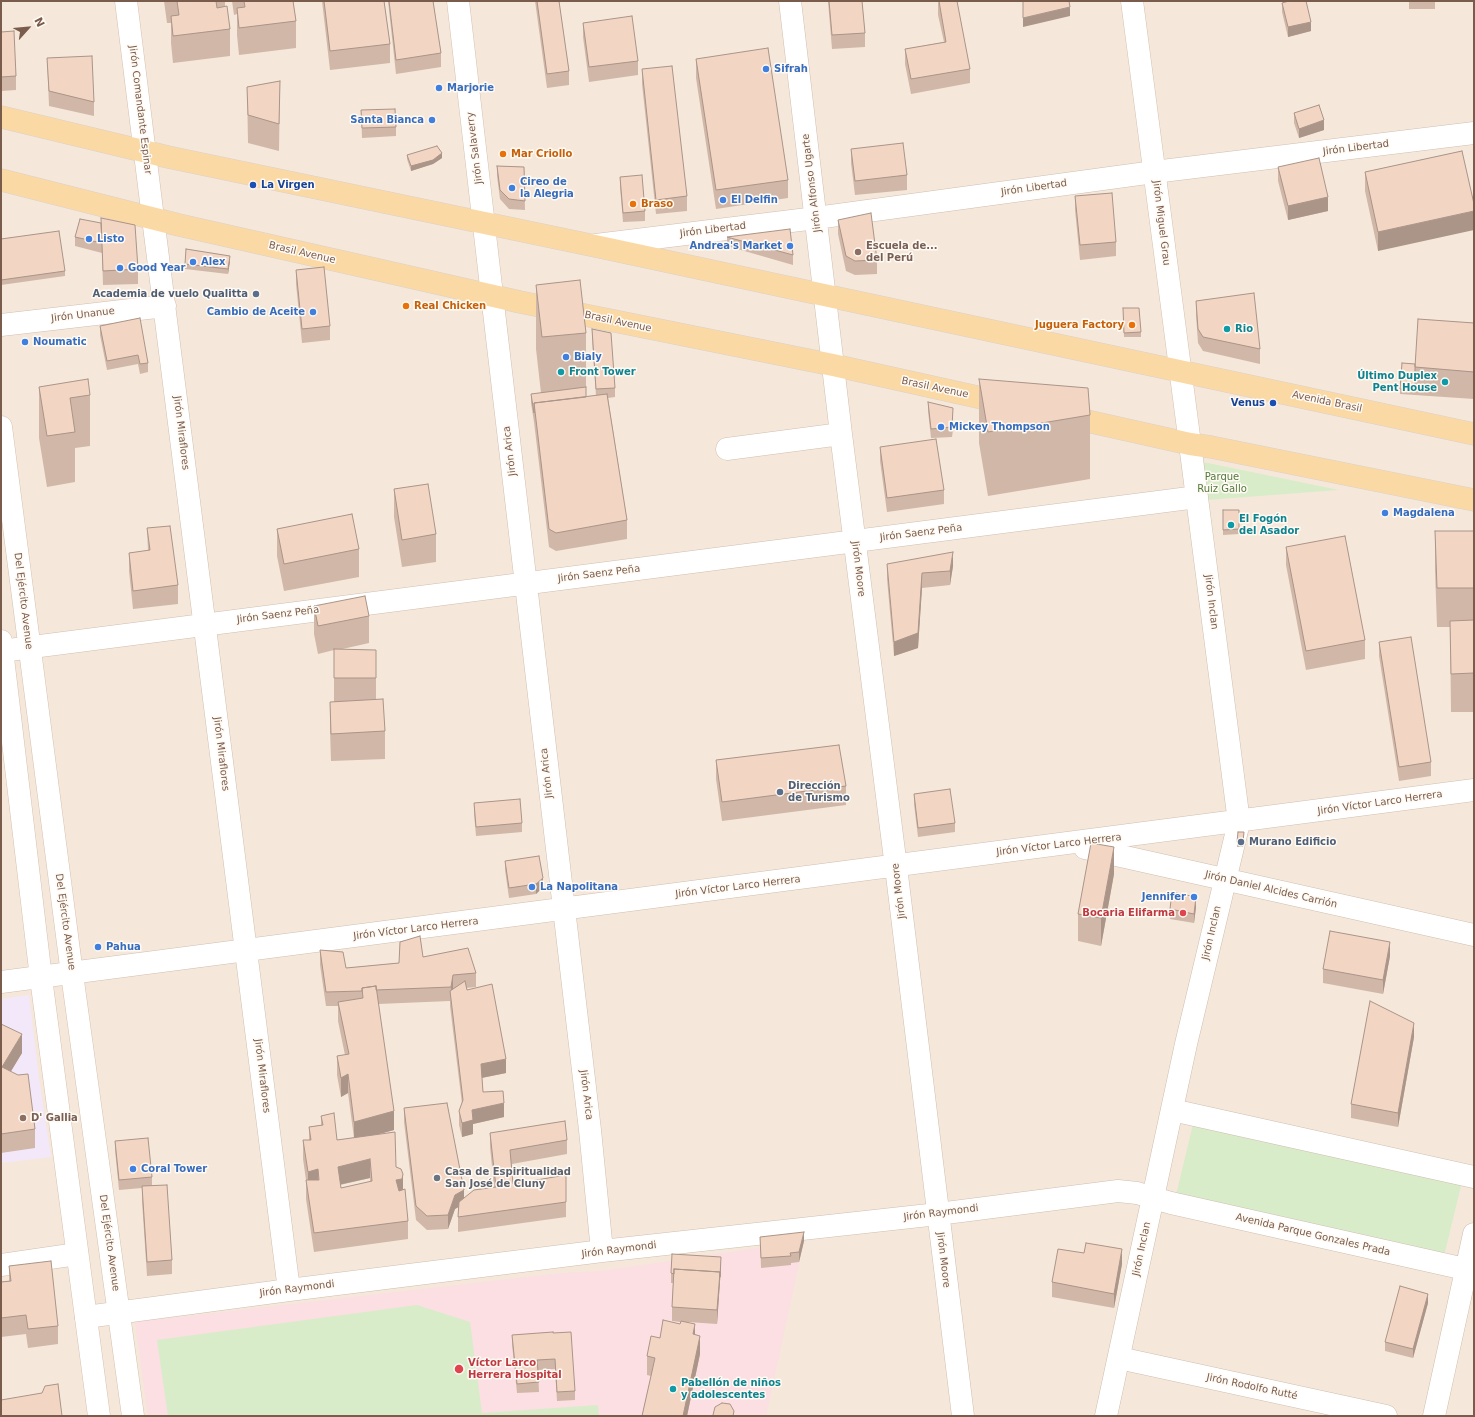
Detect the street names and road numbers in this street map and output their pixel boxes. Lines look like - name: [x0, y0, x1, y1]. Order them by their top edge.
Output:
- street label: Jirón Comandante Espinar: [126, 45, 154, 175]
- street label: Jirón Salaverry: [465, 111, 485, 185]
- street label: Jirón Alfonso Ugarte: [800, 133, 824, 233]
- street label: Jirón Libertad: [1322, 138, 1390, 158]
- street label: Jirón Libertad: [1000, 177, 1068, 199]
- street label: Jirón Miguel Grau: [1150, 180, 1172, 266]
- street label: Jirón Libertad: [679, 220, 747, 240]
- street label: Brasil Avenue: [267, 239, 337, 267]
- street label: Jirón Unanue: [51, 305, 115, 325]
- street label: Brasil Avenue: [583, 309, 653, 335]
- street label: Brasil Avenue: [900, 375, 970, 401]
- street label: Avenida Brasil: [1291, 389, 1363, 415]
- street label: Jirón Miraflores: [171, 395, 191, 471]
- street label: Jirón Arica: [501, 425, 519, 477]
- street label: Jirón Saenz Peña: [879, 522, 963, 544]
- street label: Jirón Moore: [849, 540, 867, 598]
- street label: Del Ejército Avenue: [11, 552, 35, 650]
- street label: Jirón Saenz Peña: [557, 563, 641, 585]
- street label: Jirón Inclan: [1202, 574, 1220, 630]
- street label: Jirón Saenz Peña: [236, 604, 320, 626]
- street label: Jirón Miraflores: [211, 716, 231, 792]
- street label: Jirón Arica: [538, 747, 556, 799]
- street label: Jirón Víctor Larco Herrera: [1317, 788, 1443, 818]
- street label: Jirón Víctor Larco Herrera: [996, 831, 1122, 859]
- street label: Jirón Moore: [890, 862, 908, 920]
- street label: Jirón Daniel Alcides Carrión: [1204, 869, 1338, 911]
- street label: Del Ejército Avenue: [52, 873, 78, 971]
- street label: Jirón Víctor Larco Herrera: [675, 873, 801, 901]
- street label: Jirón Inclan: [1200, 905, 1224, 961]
- street label: Jirón Víctor Larco Herrera: [353, 915, 479, 943]
- street label: Jirón Miraflores: [252, 1038, 272, 1114]
- street label: Jirón Arica: [577, 1069, 595, 1121]
- street label: Del Ejército Avenue: [96, 1194, 122, 1292]
- street label: Jirón Raymondi: [903, 1202, 979, 1224]
- street label: Avenida Parque Gonzales Prada: [1235, 1211, 1391, 1259]
- street label: Jirón Inclan: [1130, 1221, 1154, 1277]
- street label: Jirón Moore: [934, 1231, 952, 1289]
- street label: Jirón Raymondi: [581, 1239, 657, 1261]
- street label: Jirón Raymondi: [259, 1278, 335, 1300]
- street label: Jirón Rodolfo Rutté: [1205, 1371, 1299, 1403]

